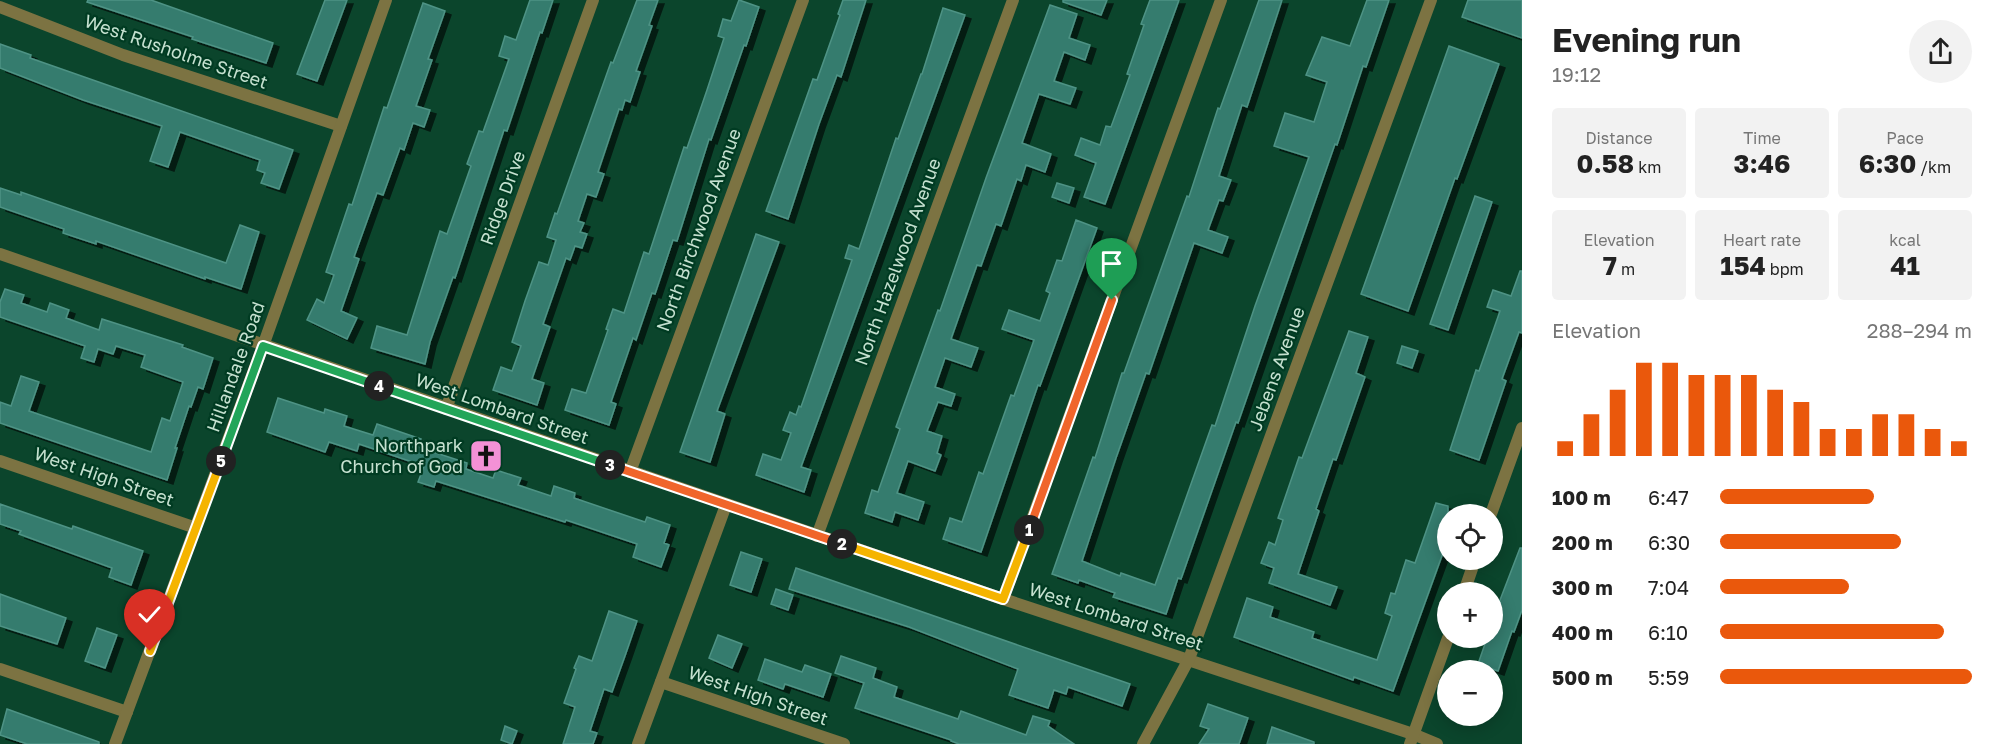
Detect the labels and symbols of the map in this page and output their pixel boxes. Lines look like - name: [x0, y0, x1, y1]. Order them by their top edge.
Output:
- street label: West Rusholme Street: [82, 9, 271, 93]
- street label: North Birchwood Avenue: [651, 125, 745, 334]
- street label: Ridge Drive: [475, 147, 529, 248]
- street label: North Hazelwood Avenue: [849, 155, 945, 368]
- pin: [1086, 238, 1137, 300]
- street label: Hillandale Road: [201, 298, 269, 435]
- street label: Jebens Avenue: [1243, 304, 1309, 434]
- street label: West Lombard Street: [413, 368, 592, 448]
- pin: 4: [364, 371, 394, 401]
- place label: Northpark Church of God: [340, 434, 463, 477]
- church icon: Northpark Church of God: [468, 438, 504, 474]
- street label: West High Street: [31, 442, 177, 510]
- pin: 5: [206, 446, 236, 476]
- pin: 3: [595, 450, 625, 480]
- pin: 1: [1014, 515, 1044, 545]
- pin: 2: [827, 529, 857, 559]
- street label: West Lombard Street: [1026, 577, 1206, 655]
- pin: [124, 589, 175, 651]
- street label: West High Street: [685, 661, 831, 729]

